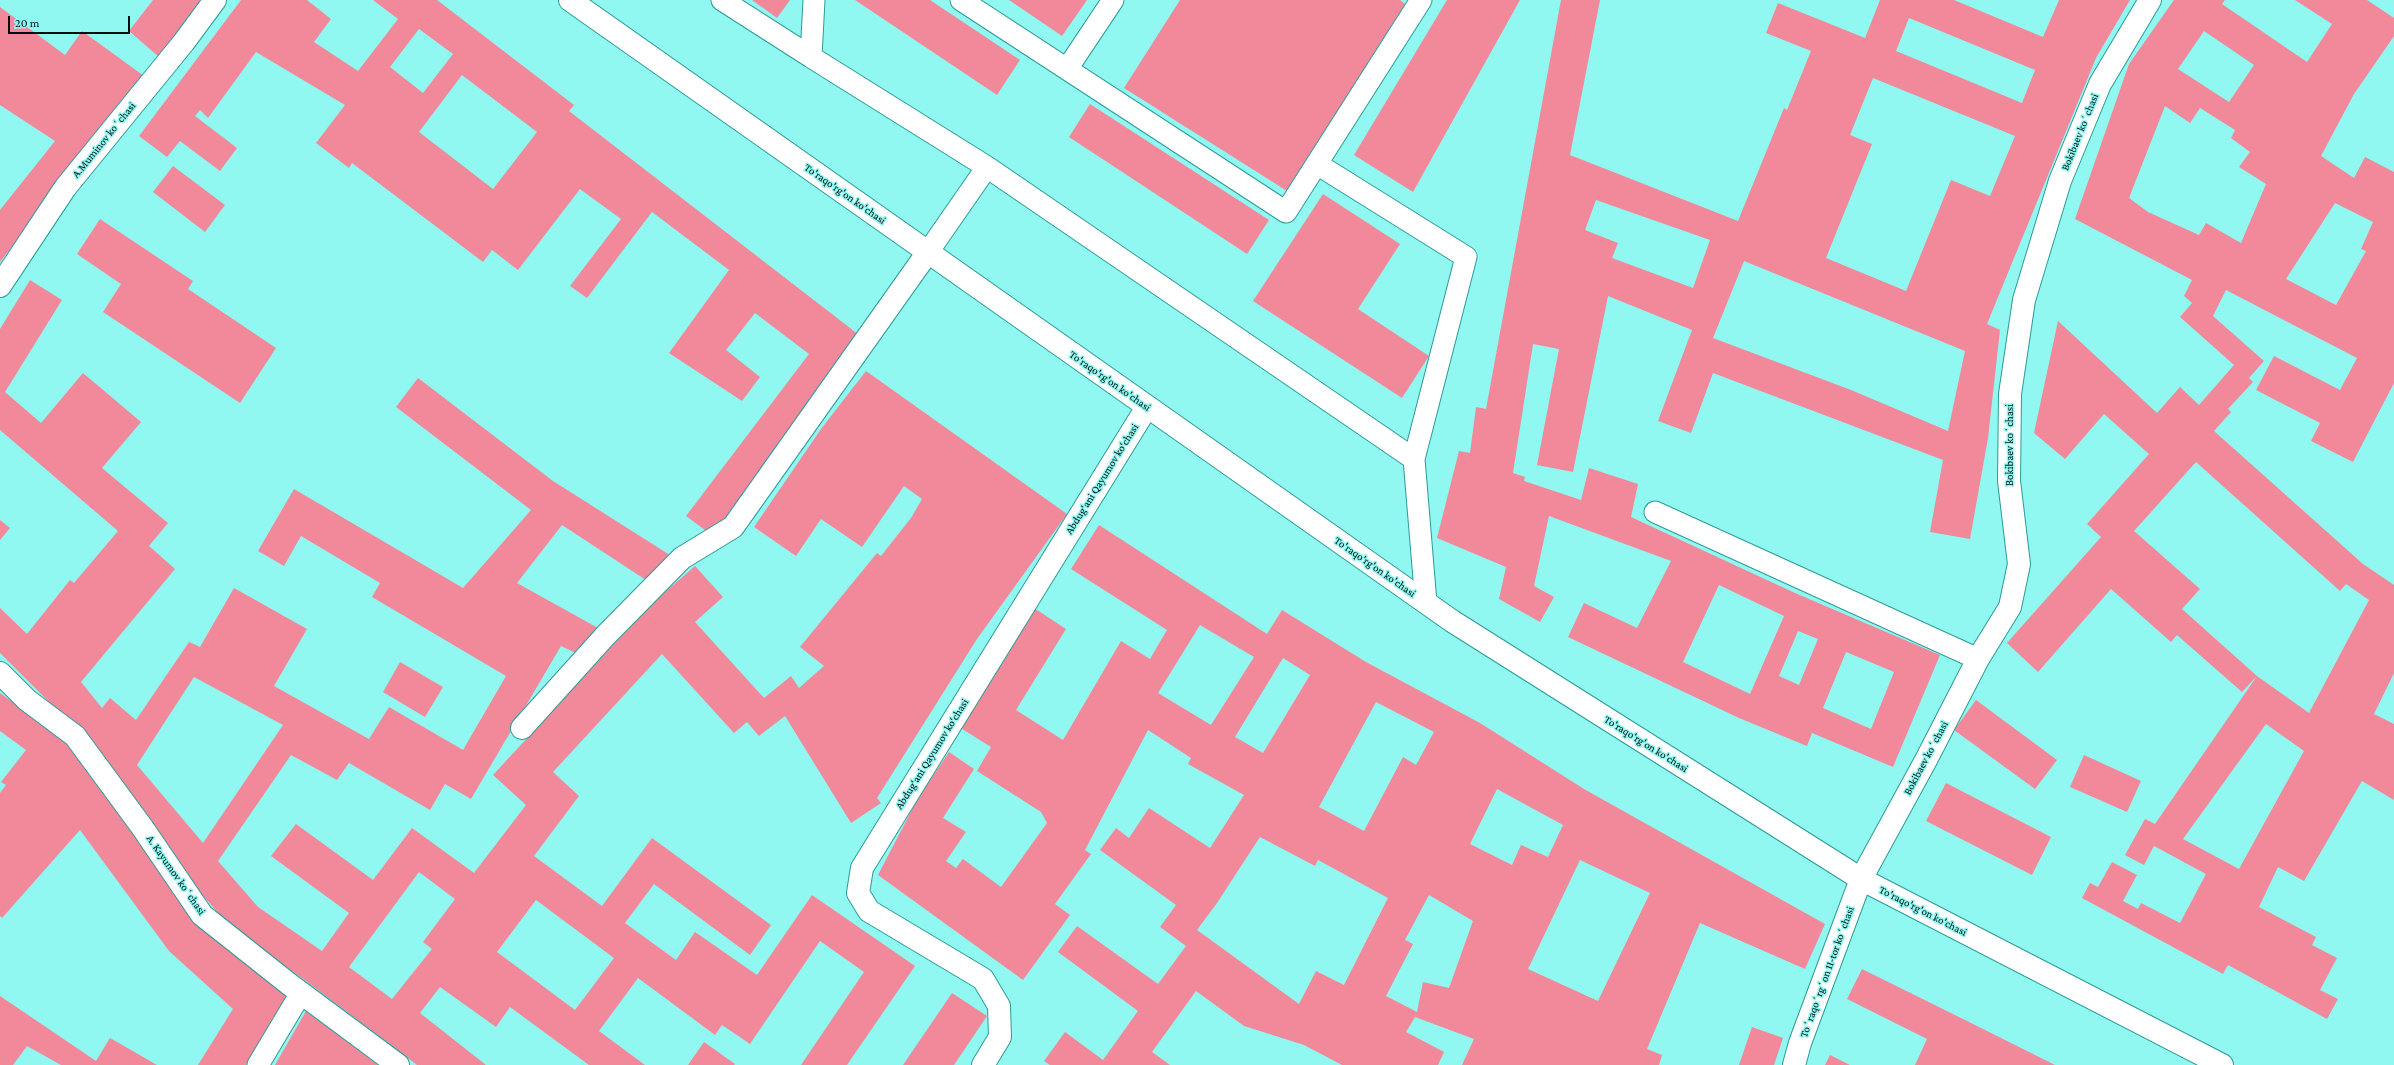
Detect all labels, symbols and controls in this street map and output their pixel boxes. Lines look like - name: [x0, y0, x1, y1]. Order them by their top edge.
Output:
- scale bar: [10, 8, 132, 34]
- text: 20 m: [15, 16, 39, 30]
- street label: Bokibaev koʻchasi: [2059, 91, 2101, 173]
- street label: A.Muminov koʻchasi: [69, 99, 139, 181]
- street label: To'raqo'rg'on ko'chasi: [802, 161, 888, 227]
- street label: To'raqo'rg'on ko'chasi: [1067, 348, 1153, 414]
- street label: Bokibaev koʻchasi: [2003, 404, 2017, 486]
- street label: Abdug‘ani Qayumov ko‘chasi: [1063, 421, 1141, 537]
- street label: To'raqo'rg'on ko'chasi: [1332, 534, 1418, 600]
- street label: Abdug‘ani Qayumov ko‘chasi: [893, 696, 971, 812]
- street label: To'raqo'rg'on ko'chasi: [1601, 713, 1691, 775]
- street label: Bokibaev koʻchasi: [1901, 719, 1951, 797]
- street label: A. Kayumov koʻchasi: [144, 833, 208, 917]
- street label: To'raqo'rg'on ko'chasi: [1877, 883, 1969, 939]
- street label: Toʻraqoʻrgʻon 11-tor koʻchasi: [1797, 905, 1857, 1039]

